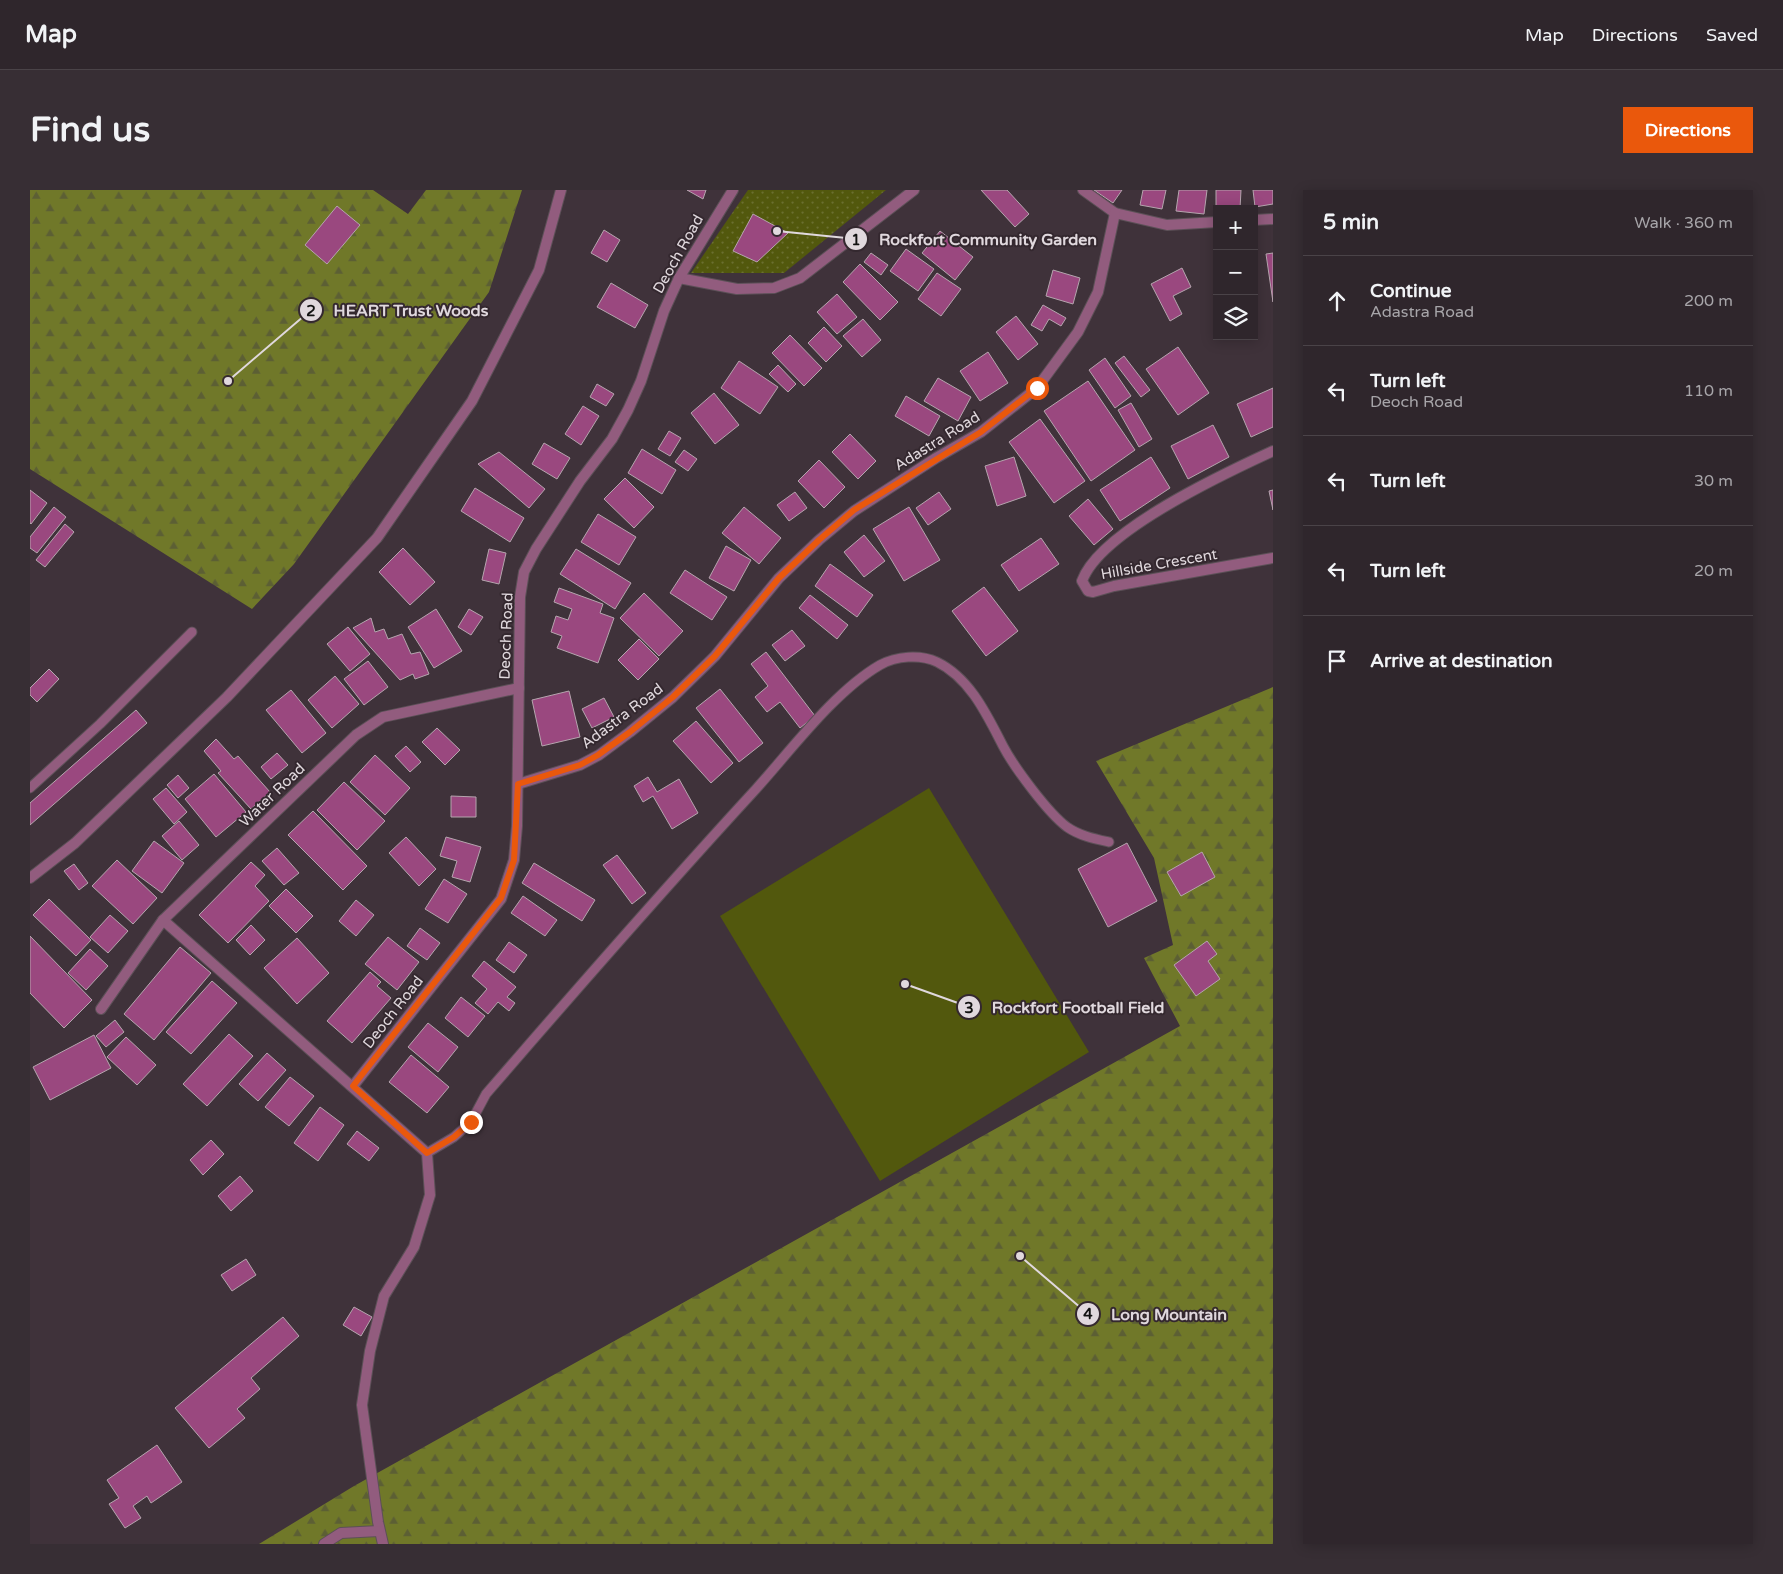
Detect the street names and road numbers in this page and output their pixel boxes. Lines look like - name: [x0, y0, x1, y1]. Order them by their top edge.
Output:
- street label: Deoch Road: [649, 211, 707, 297]
- street label: Adastra Road: [891, 408, 983, 474]
- street label: Hillside Crescent: [1099, 545, 1219, 583]
- street label: Deoch Road: [495, 592, 517, 680]
- street label: Adastra Road: [578, 679, 666, 753]
- street label: Water Road: [235, 759, 309, 831]
- street label: Deoch Road: [359, 972, 427, 1052]

